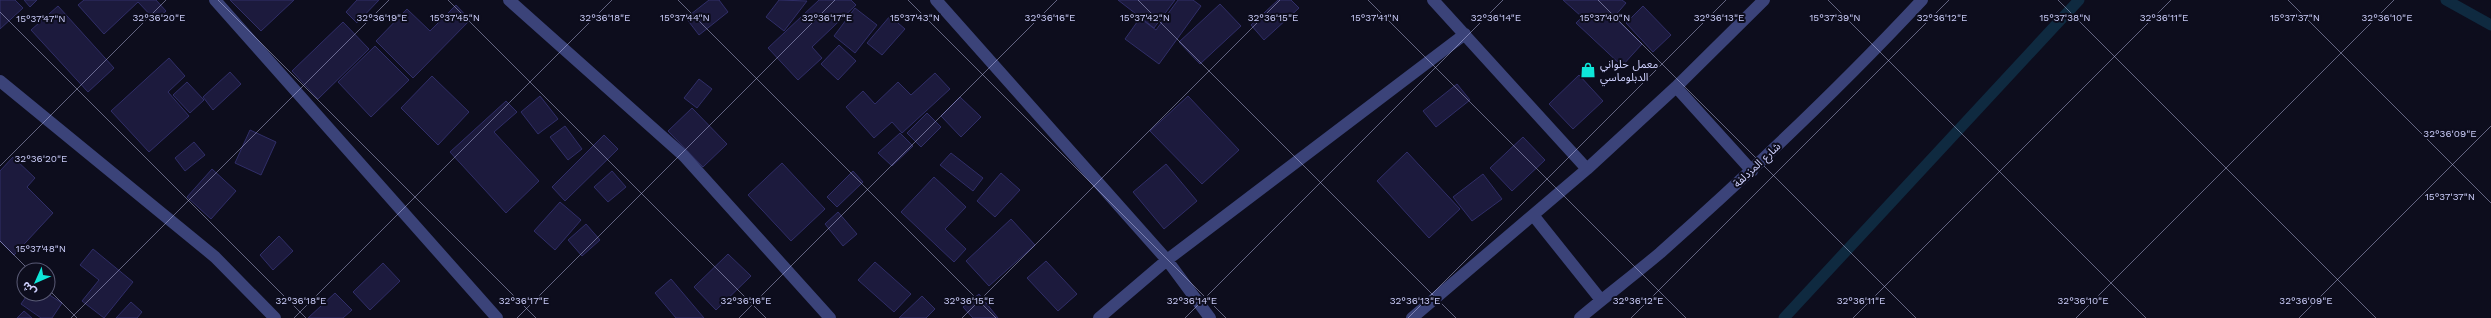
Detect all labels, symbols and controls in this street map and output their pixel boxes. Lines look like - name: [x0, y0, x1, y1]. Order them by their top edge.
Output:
- text: 32°36'20"E: [133, 12, 185, 23]
- text: 32°36'19"E: [357, 12, 408, 23]
- text: 15°37'45"N: [430, 12, 480, 23]
- text: 32°36'18"E: [580, 12, 630, 23]
- text: 15°37'44"N: [660, 12, 710, 23]
- text: 32°36'17"E: [802, 12, 852, 23]
- text: 15°37'43"N: [890, 12, 940, 23]
- text: 32°36'16"E: [1025, 12, 1075, 23]
- text: 15°37'42"N: [1120, 12, 1170, 23]
- text: 32°36'15"E: [1248, 12, 1298, 23]
- text: 15°37'41"N: [1351, 12, 1399, 23]
- text: 32°36'14"E: [1471, 12, 1521, 23]
- text: 15°37'40"N: [1580, 12, 1630, 23]
- text: 32°36'13"E: [1694, 12, 1744, 23]
- text: 15°37'39"N: [1809, 12, 1861, 23]
- text: 32°36'12"E: [1917, 12, 1967, 23]
- text: 15°37'38"N: [2039, 12, 2091, 23]
- text: 32°36'11"E: [2140, 12, 2188, 23]
- text: 15°37'37"N: [2270, 12, 2320, 23]
- text: 32°36'10"E: [2361, 12, 2413, 23]
- text: 15°37'47"N: [16, 13, 66, 24]
- place label: معمل حلواني الدبلوماسي: [1600, 58, 1659, 86]
- shop icon: معمل حلواني الدبلوماسي: [1579, 61, 1597, 79]
- text: 32°36'09"E: [2423, 128, 2477, 139]
- street label: شارع المزدلفة: [1731, 140, 1784, 191]
- text: 32°36'20"E: [15, 153, 67, 164]
- text: 15°37'37"N: [2425, 191, 2475, 202]
- text: 15°37'48"N: [16, 243, 66, 254]
- north arrow: [16, 262, 56, 302]
- text: ش: [19, 279, 39, 299]
- text: 32°36'18"E: [276, 295, 326, 306]
- text: 32°36'17"E: [499, 295, 549, 306]
- text: 32°36'16"E: [721, 295, 771, 306]
- text: 32°36'15"E: [944, 295, 994, 306]
- text: 32°36'14"E: [1167, 295, 1217, 306]
- text: 32°36'13"E: [1390, 295, 1440, 306]
- text: 32°36'12"E: [1613, 295, 1663, 306]
- text: 32°36'11"E: [1837, 295, 1885, 306]
- text: 32°36'10"E: [2057, 295, 2109, 306]
- text: 32°36'09"E: [2279, 295, 2333, 306]

